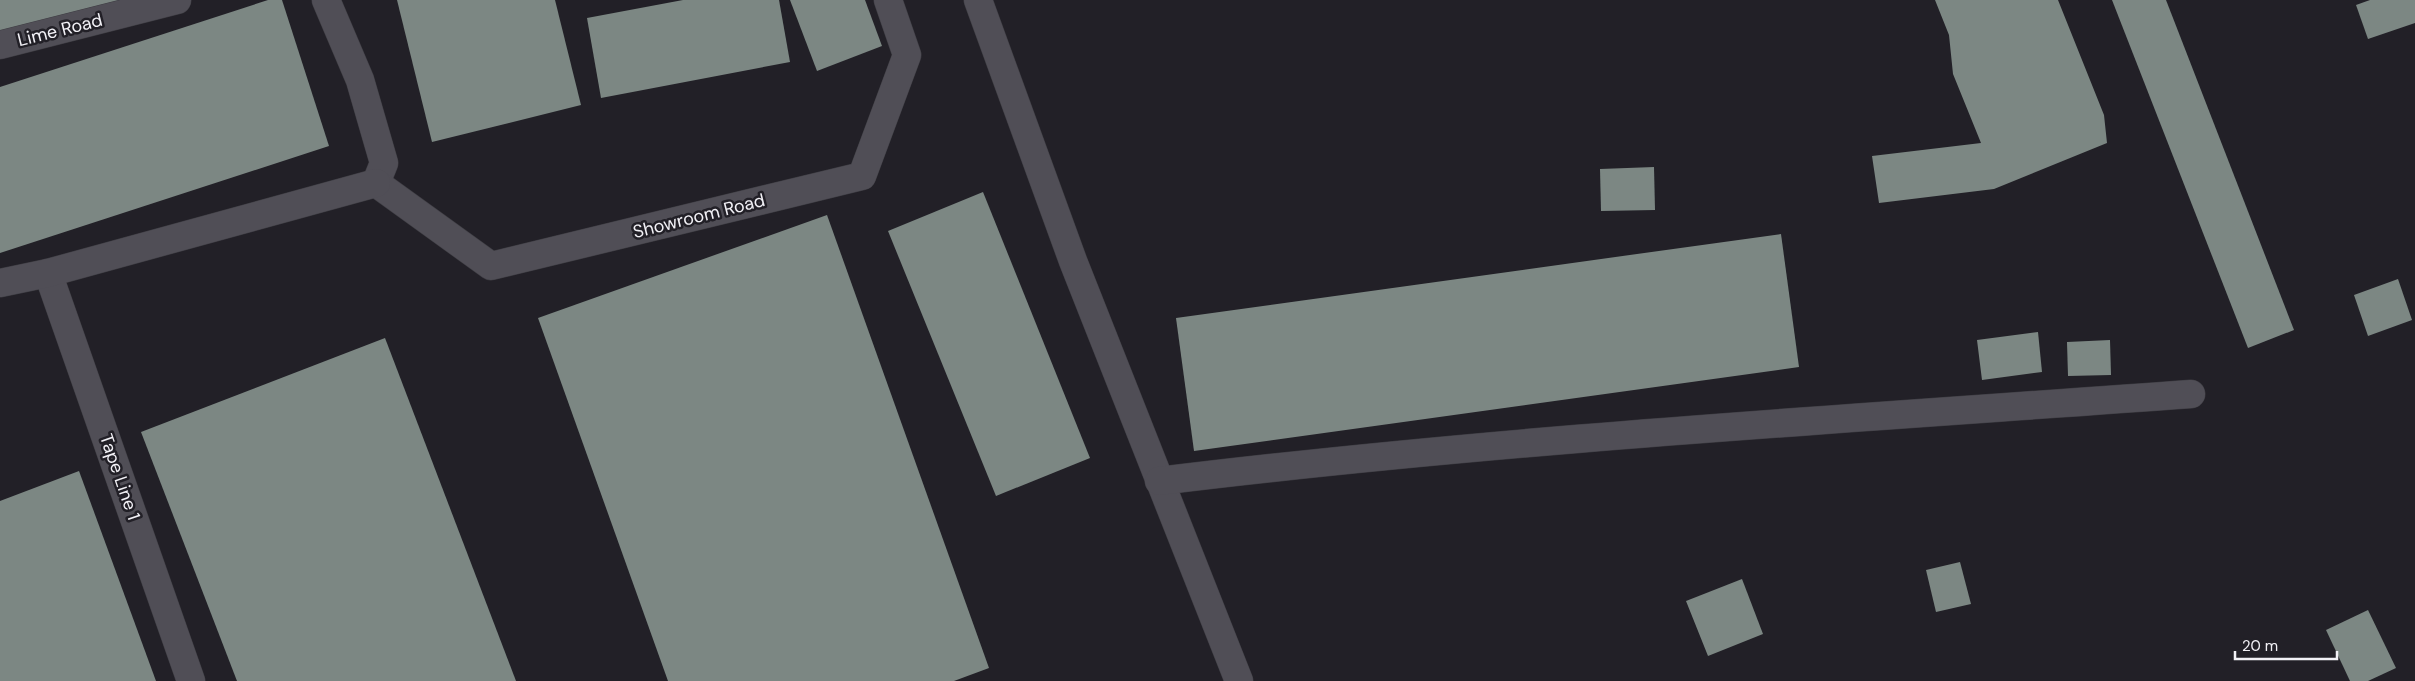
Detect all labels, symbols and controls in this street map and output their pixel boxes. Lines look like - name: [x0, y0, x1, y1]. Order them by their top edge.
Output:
- street label: Lime Road: [15, 8, 105, 52]
- street label: Showroom Road: [630, 188, 768, 244]
- street label: Tape Line 1: [94, 431, 146, 523]
- scale bar: [2235, 628, 2338, 660]
- text: 20 m: [2242, 636, 2278, 656]

